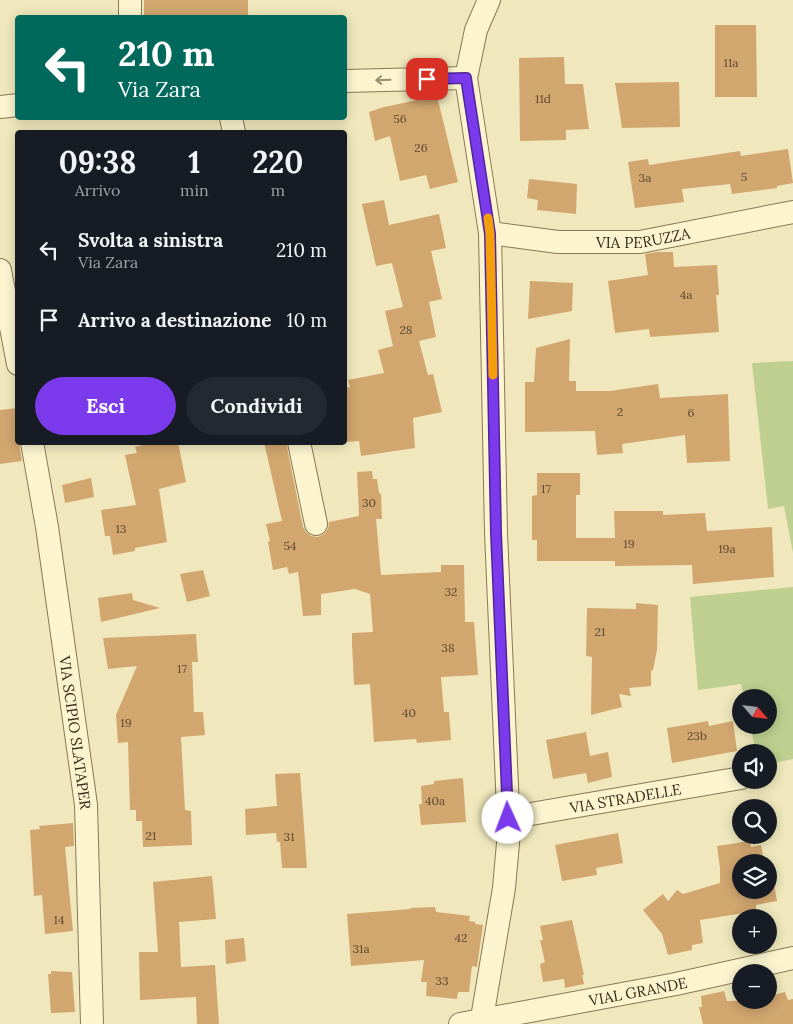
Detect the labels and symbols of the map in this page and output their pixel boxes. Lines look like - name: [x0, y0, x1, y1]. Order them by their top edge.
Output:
- house number: 11a: [724, 55, 738, 70]
- pin: [406, 58, 448, 100]
- one-way arrow: [375, 76, 391, 85]
- house number: 11d: [535, 91, 551, 106]
- house number: 56: [393, 111, 407, 126]
- house number: 26: [414, 140, 428, 155]
- house number: 5: [741, 169, 747, 184]
- house number: 3a: [639, 170, 651, 185]
- street label: VIA PERUZZA: [595, 223, 692, 252]
- house number: 4a: [680, 287, 692, 302]
- house number: 28: [399, 322, 413, 337]
- house number: 2: [617, 404, 623, 419]
- house number: 6: [688, 405, 695, 420]
- house number: 17: [541, 481, 551, 496]
- house number: 30: [362, 495, 376, 510]
- house number: 13: [115, 521, 127, 536]
- house number: 19: [623, 536, 635, 551]
- house number: 54: [283, 538, 297, 553]
- house number: 19a: [718, 541, 736, 556]
- house number: 32: [444, 584, 458, 599]
- house number: 21: [595, 624, 605, 639]
- house number: 38: [441, 640, 455, 655]
- street label: VIA SCIPIO SLATAPER: [56, 654, 96, 811]
- house number: 17: [177, 661, 187, 676]
- north arrow: [732, 689, 778, 734]
- house number: 40: [402, 705, 416, 720]
- house number: 19: [120, 715, 132, 730]
- house number: 23b: [687, 728, 707, 743]
- street label: VIA STRADELLE: [567, 779, 683, 817]
- position arrow: [481, 791, 533, 843]
- house number: 40a: [425, 793, 445, 808]
- house number: 21: [146, 828, 156, 843]
- house number: 31: [283, 829, 295, 844]
- house number: 14: [54, 912, 65, 927]
- house number: 42: [455, 930, 467, 945]
- house number: 31a: [352, 941, 370, 956]
- street label: VIAL GRANDE: [586, 972, 689, 1010]
- house number: 33: [435, 973, 449, 988]

